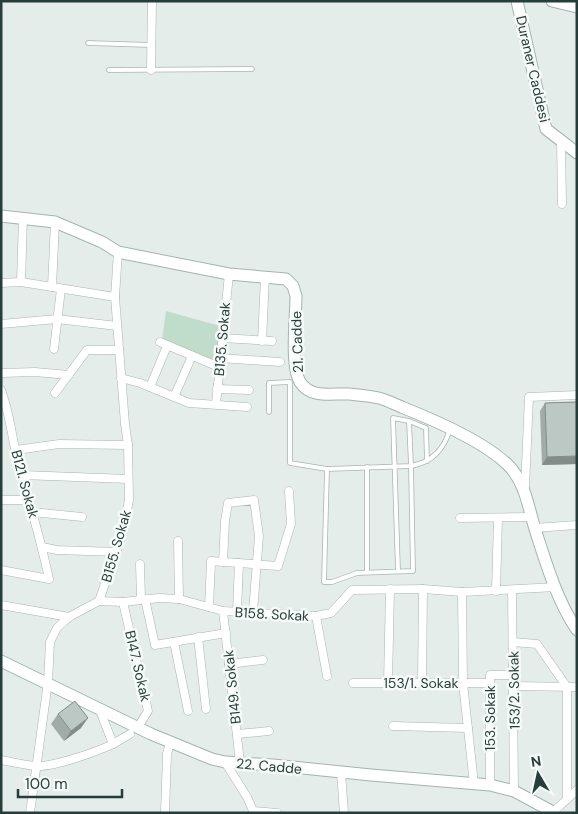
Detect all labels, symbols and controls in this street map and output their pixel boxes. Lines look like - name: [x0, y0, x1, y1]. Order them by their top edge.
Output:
- street label: Duraner Caddesi: [512, 14, 554, 124]
- street label: B135. Sokak: [210, 301, 234, 377]
- street label: 21. Cadde: [287, 311, 307, 373]
- street label: B121. Sokak: [7, 448, 43, 520]
- street label: B155. Sokak: [97, 508, 135, 584]
- street label: B158. Sokak: [234, 603, 310, 625]
- street label: B147. Sokak: [121, 629, 155, 703]
- street label: B149. Sokak: [219, 649, 245, 725]
- street label: 153/2. Sokak: [504, 651, 524, 729]
- street label: 153/1. Sokak: [384, 674, 458, 692]
- street label: 153. Sokak: [481, 685, 499, 751]
- north arrow: [513, 749, 563, 799]
- text: N: [530, 751, 542, 771]
- street label: 22. Cadde: [235, 754, 303, 778]
- scale bar: [18, 766, 121, 798]
- text: 100 m: [25, 774, 68, 794]

